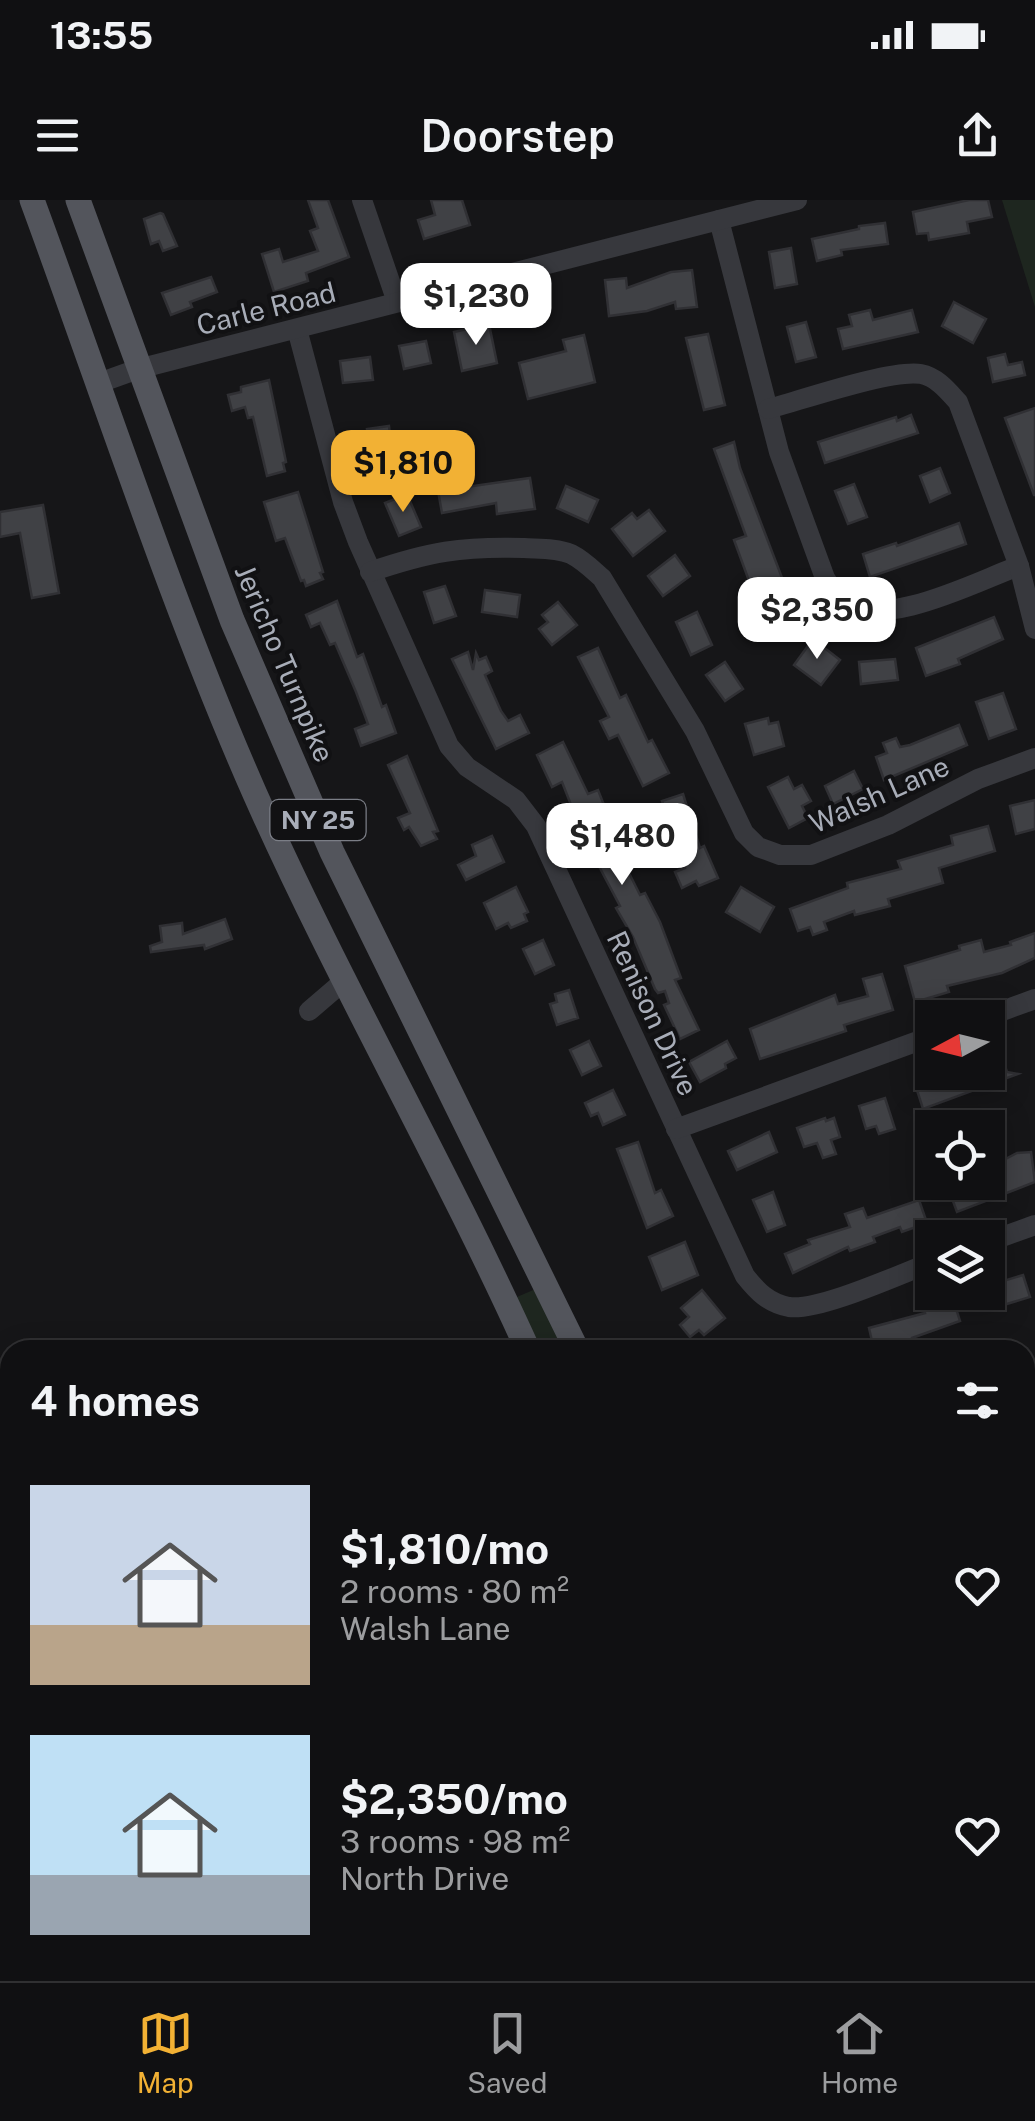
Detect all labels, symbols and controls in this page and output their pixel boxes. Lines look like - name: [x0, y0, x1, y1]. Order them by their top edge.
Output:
- text: 13:55: [50, 13, 153, 58]
- icon: menu: [30, 108, 85, 163]
- icon: share: [950, 108, 1005, 163]
- text: Doorstep: [420, 109, 615, 162]
- pin: $1,230: [395, 263, 557, 348]
- street label: Carle Road: [193, 275, 339, 341]
- text: $1,230: [422, 277, 530, 314]
- pin: $1,810: [322, 430, 484, 515]
- text: $1,810: [353, 444, 453, 481]
- street label: Jericho Turnpike: [228, 559, 342, 767]
- pin: $2,350: [736, 577, 898, 662]
- text: $2,350: [760, 591, 874, 628]
- street label: Walsh Lane: [804, 749, 954, 839]
- road number: NY 25: [270, 800, 366, 840]
- pin: $1,480: [541, 803, 703, 888]
- text: $1,480: [568, 817, 676, 854]
- street label: Renison Drive: [601, 926, 705, 1100]
- north arrow: [915, 1000, 1005, 1090]
- map controls: [915, 1000, 1005, 1310]
- button: locate: [915, 1110, 1005, 1200]
- button: layers: [915, 1220, 1005, 1310]
- icon: filters: [950, 1373, 1005, 1428]
- text: 4 homes: [30, 1376, 200, 1425]
- text: $1,810/mo: [340, 1524, 549, 1573]
- icon: home: [110, 1525, 230, 1645]
- icon: heart: [950, 1558, 1005, 1613]
- text: 2 rooms · 80 m²: [340, 1573, 569, 1610]
- text: Walsh Lane: [340, 1610, 511, 1647]
- text: $2,350/mo: [340, 1774, 568, 1823]
- icon: home: [110, 1775, 230, 1895]
- icon: heart: [950, 1808, 1005, 1863]
- text: 3 rooms · 98 m²: [340, 1823, 570, 1860]
- text: North Drive: [340, 1860, 509, 1897]
- tab: Map: [137, 2006, 194, 2099]
- tab: Saved: [467, 2006, 547, 2099]
- tab: Home: [821, 2006, 898, 2099]

